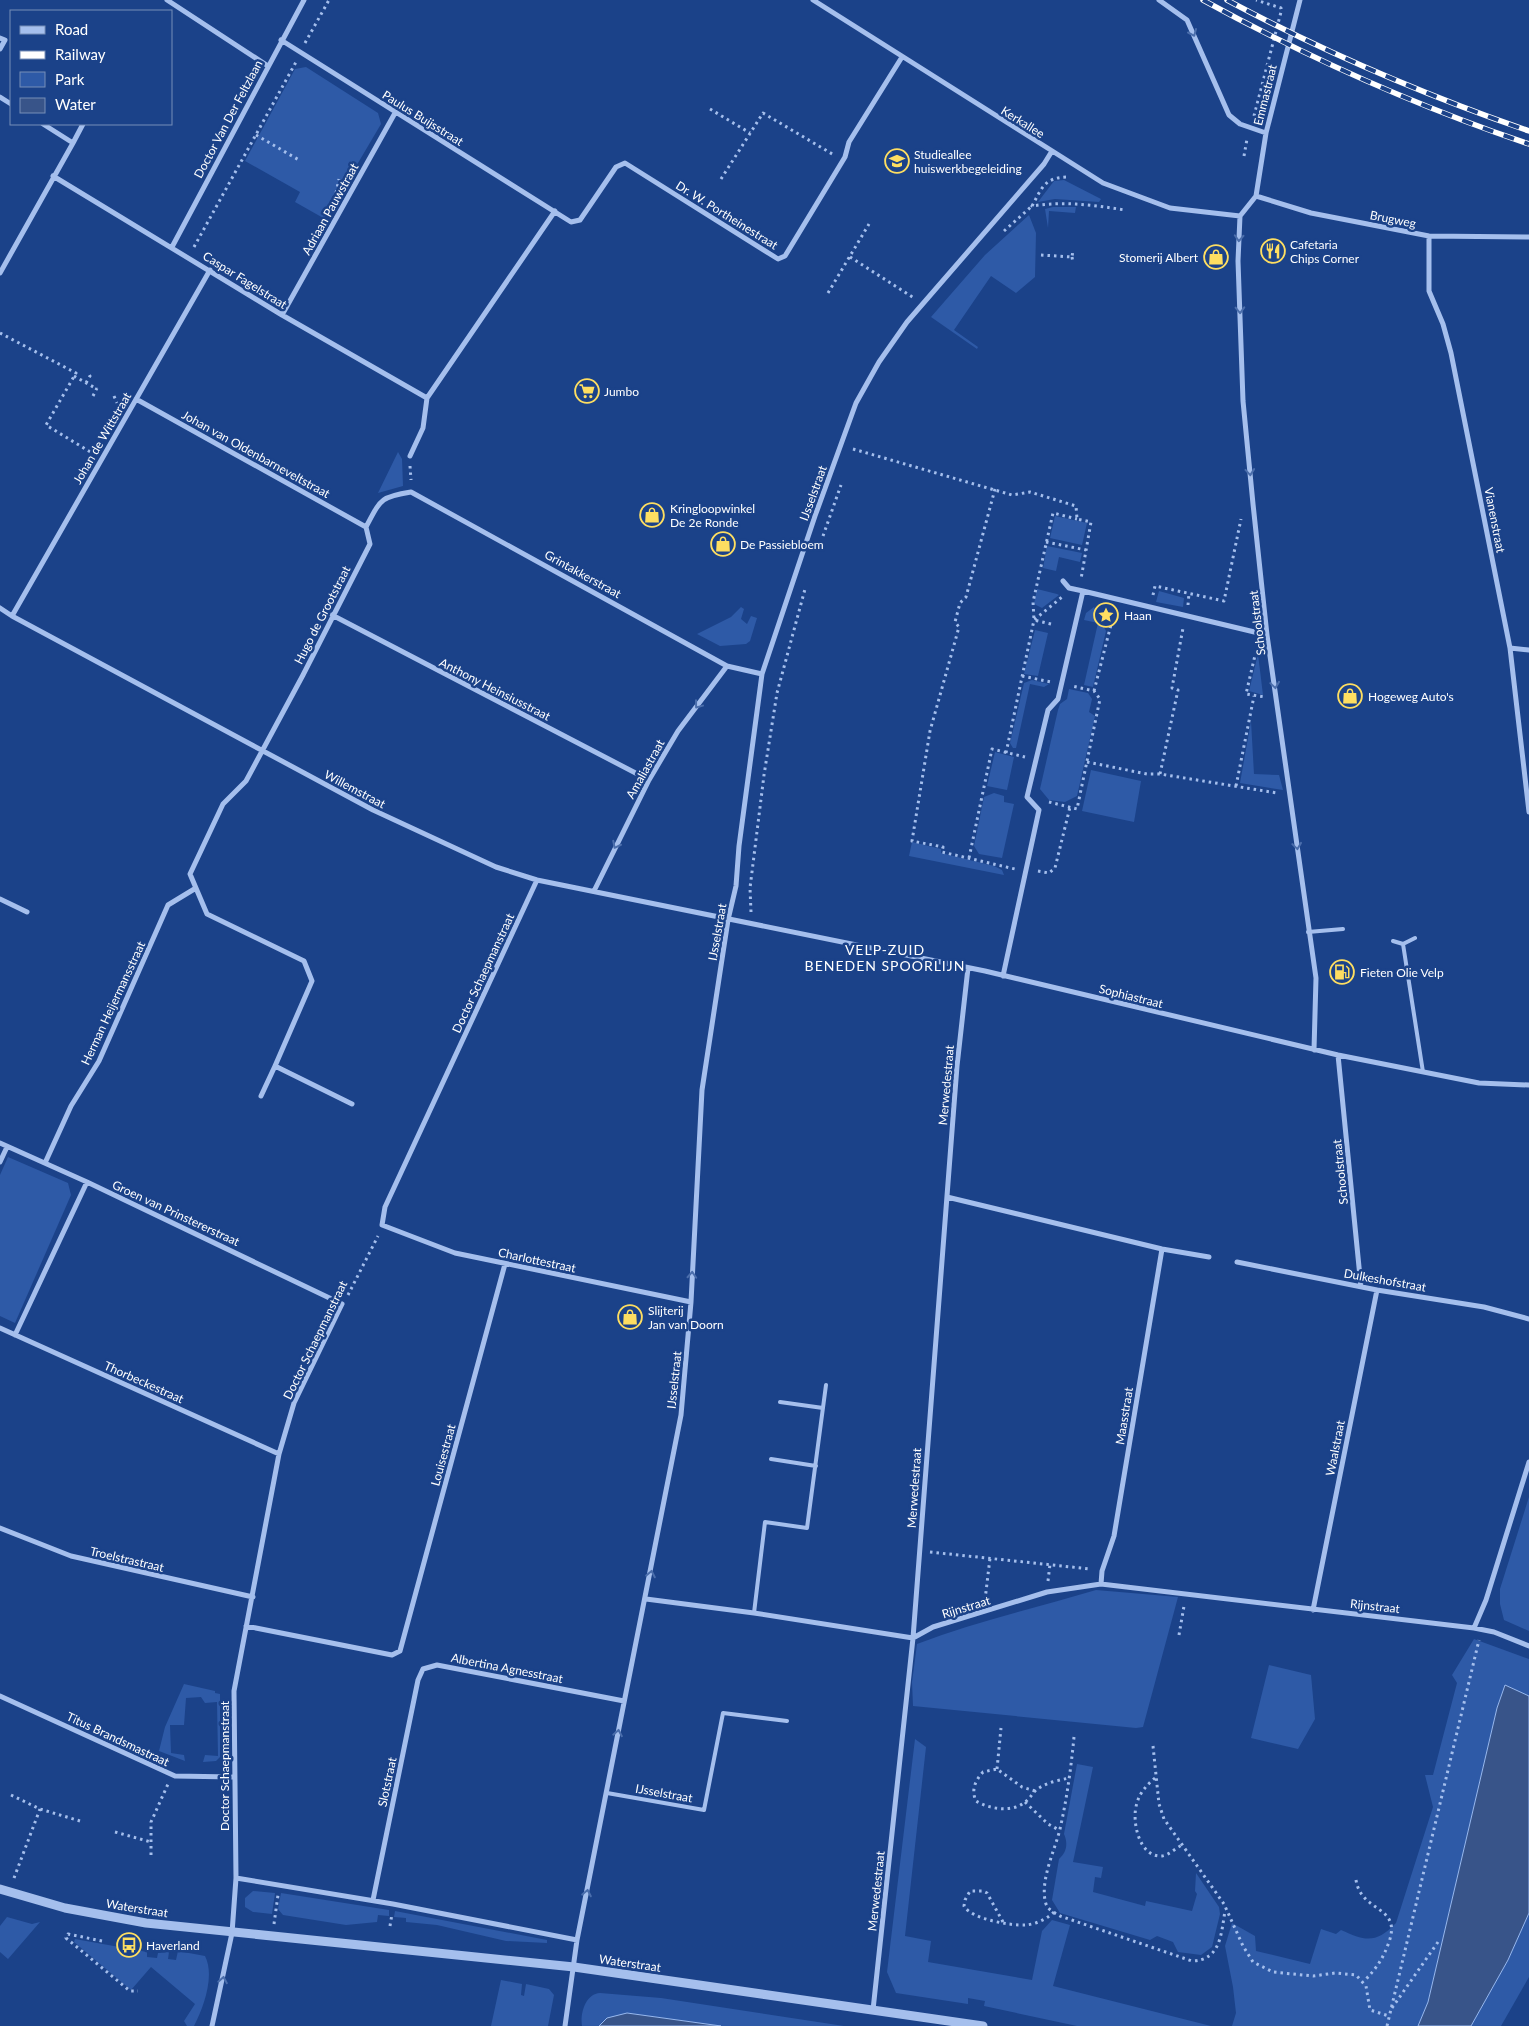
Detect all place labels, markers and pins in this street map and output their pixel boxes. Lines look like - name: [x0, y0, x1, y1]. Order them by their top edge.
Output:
- place label: Studieallee huiswerkbegeleiding: [914, 147, 1022, 176]
- school or university icon: Studieallee huiswerkbegeleiding: [884, 148, 910, 174]
- place label: Cafetaria Chips Corner: [1290, 237, 1360, 266]
- restaurant icon: Cafetaria Chips Corner: [1260, 238, 1286, 264]
- shop icon: Stomerij Albert: [1203, 244, 1229, 270]
- place label: Stomerij Albert: [1119, 250, 1199, 265]
- supermarket icon: Jumbo: [574, 378, 600, 404]
- place label: Jumbo: [604, 384, 639, 399]
- place label: Kringloopwinkel De 2e Ronde: [670, 501, 755, 530]
- shop icon: Kringloopwinkel De 2e Ronde: [639, 502, 665, 528]
- shop icon: De Passiebloem: [710, 531, 736, 557]
- place label: De Passiebloem: [740, 537, 824, 552]
- place icon: Haan: [1093, 602, 1119, 628]
- place label: Haan: [1124, 608, 1152, 623]
- shop icon: Hogeweg Auto's: [1337, 683, 1363, 709]
- place label: Hogeweg Auto's: [1368, 689, 1454, 704]
- fuel station icon: Fieten Olie Velp: [1329, 959, 1355, 985]
- place label: Fieten Olie Velp: [1360, 965, 1444, 980]
- place label: Slijterij Jan van Doorn: [648, 1303, 724, 1332]
- shop icon: Slijterij Jan van Doorn: [617, 1304, 643, 1330]
- bus stop icon: Haverland: [116, 1932, 142, 1958]
- place label: Haverland: [146, 1938, 200, 1953]

